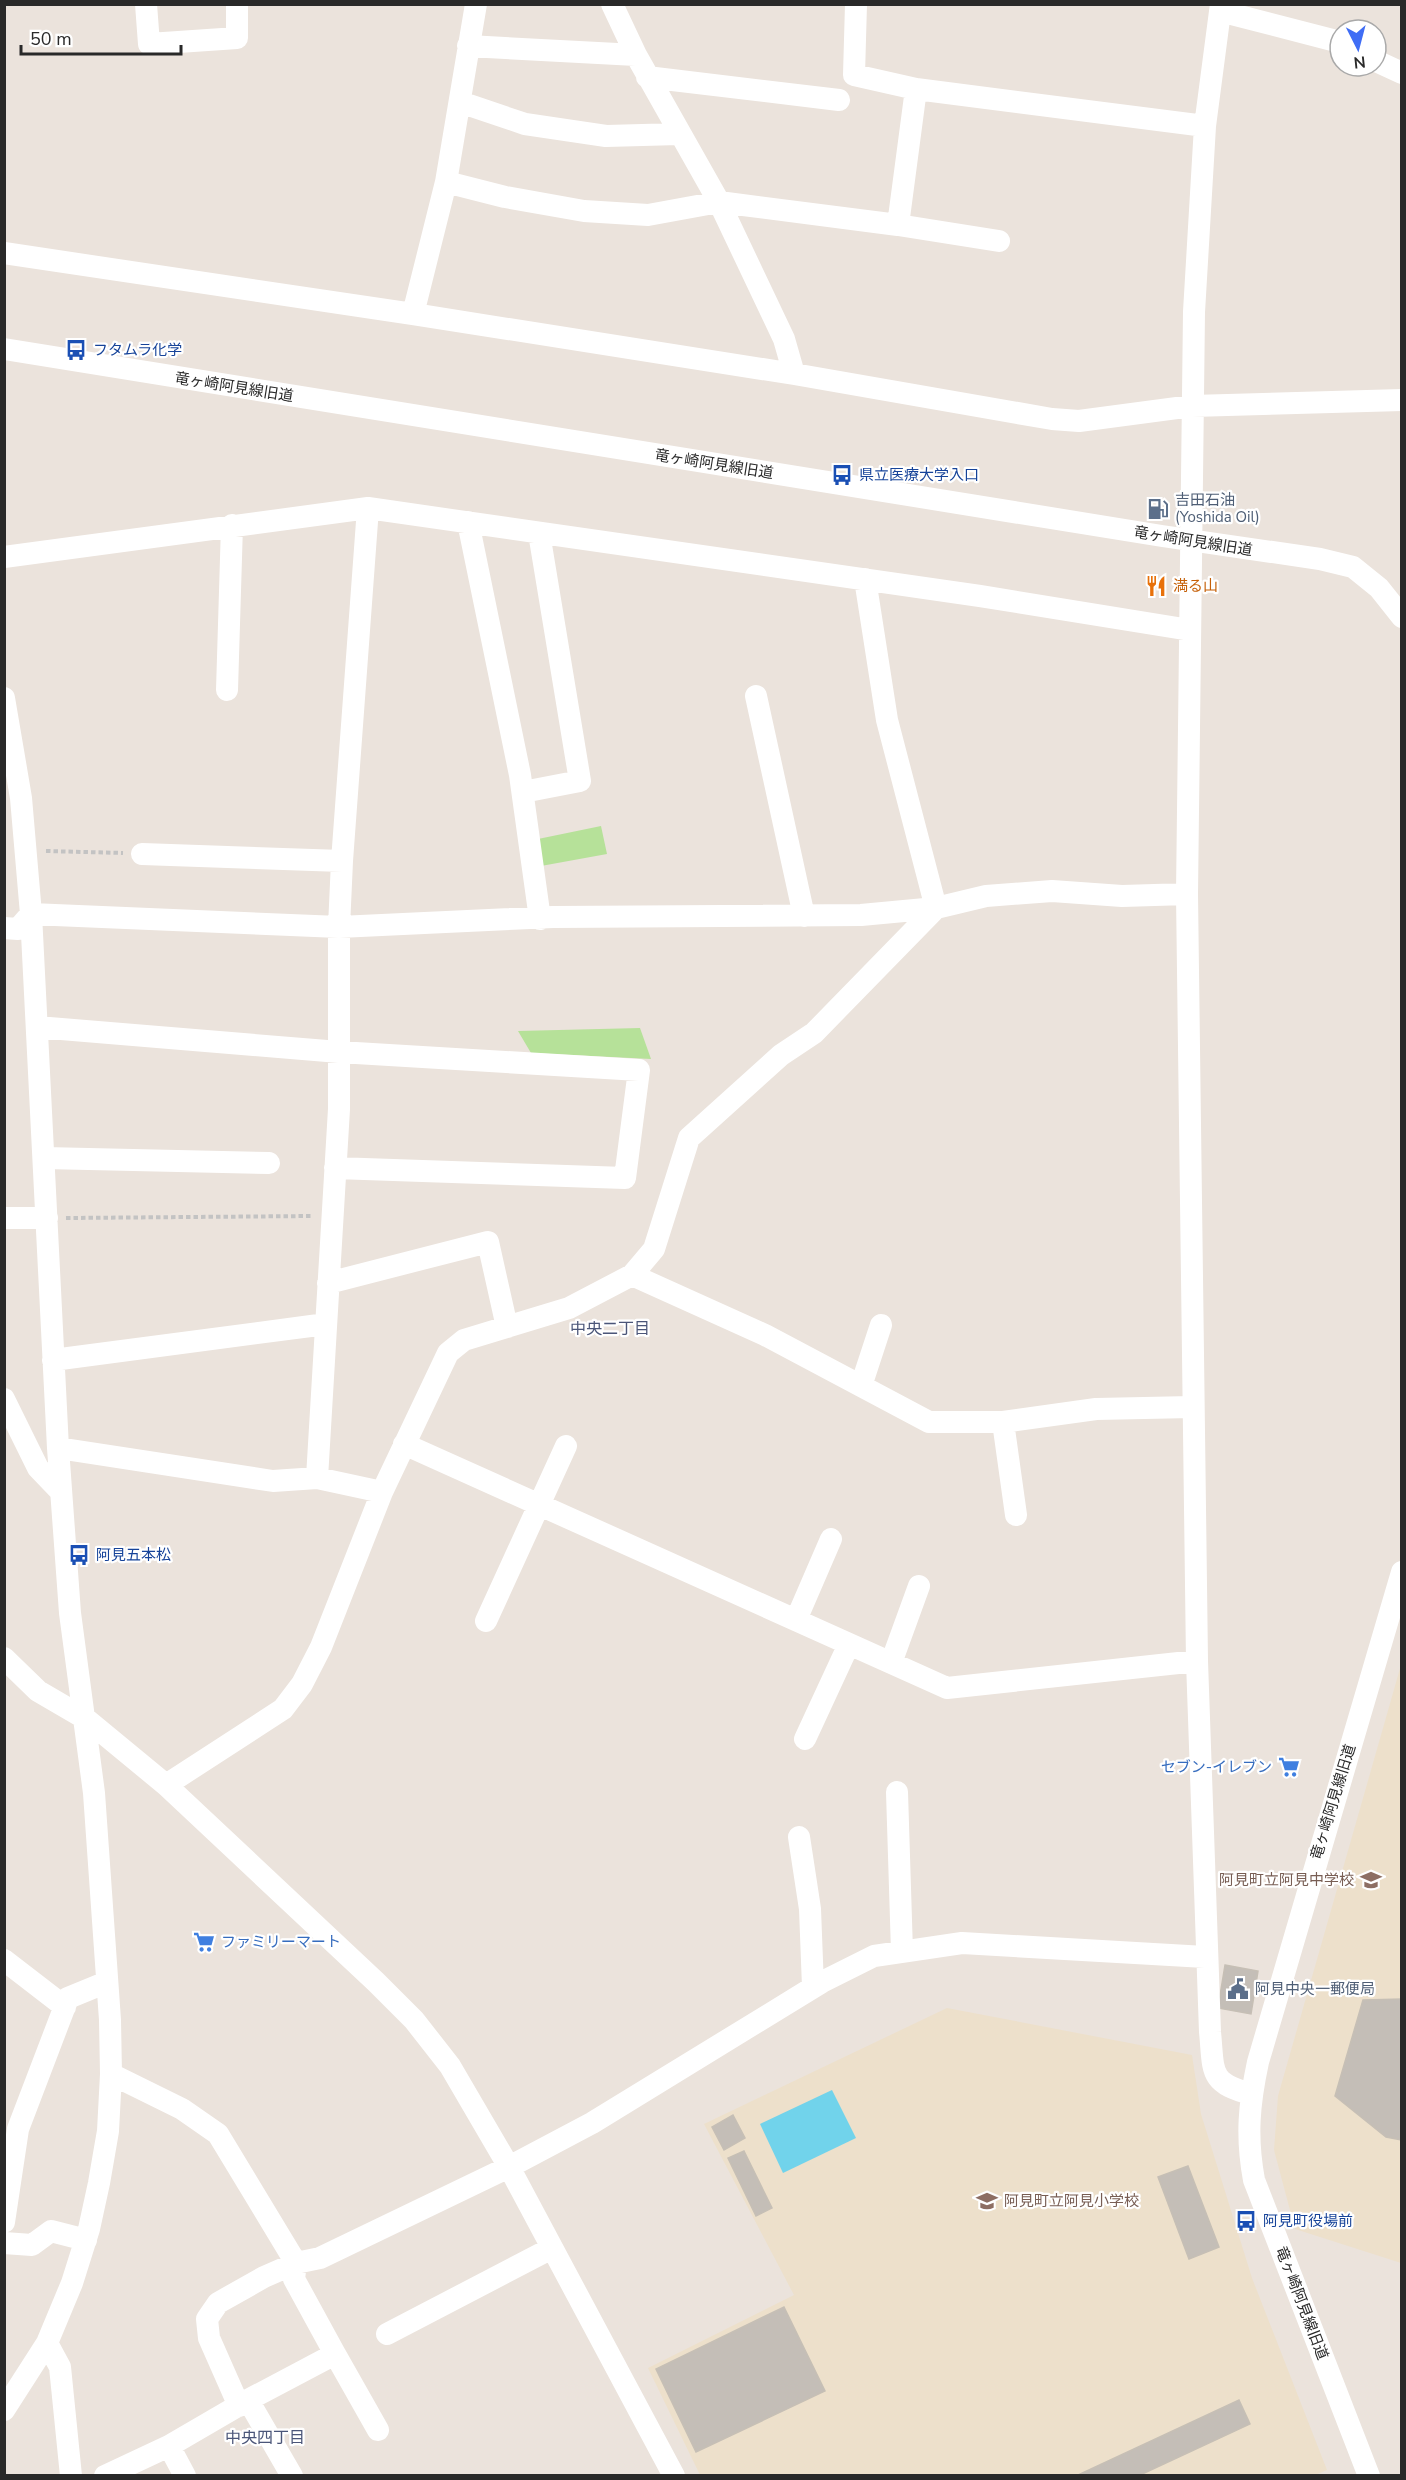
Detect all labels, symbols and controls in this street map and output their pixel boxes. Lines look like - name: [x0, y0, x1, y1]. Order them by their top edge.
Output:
- scale bar: [21, 18, 182, 56]
- north arrow: [1328, 18, 1388, 78]
- text: 50 m: [30, 27, 72, 51]
- text: N: [1352, 50, 1367, 73]
- bus stop icon: フタムラ化学: [64, 338, 88, 362]
- place label: フタムラ化学: [93, 340, 182, 360]
- street label: 竜ヶ崎阿見線旧道: [173, 368, 295, 406]
- street label: 竜ヶ崎阿見線旧道: [653, 445, 775, 483]
- bus stop icon: 県立医療大学入口: [830, 463, 854, 487]
- place label: 県立医療大学入口: [859, 465, 979, 485]
- place label: 吉田石油 (Yoshida Oil): [1175, 490, 1260, 527]
- fuel station icon: 吉田石油 (Yoshida Oil): [1146, 497, 1170, 521]
- street label: 竜ヶ崎阿見線旧道: [1132, 522, 1254, 560]
- restaurant icon: 満る山: [1144, 574, 1168, 598]
- place label: 満る山: [1173, 576, 1218, 596]
- district label: 中央二丁目: [570, 1318, 650, 1340]
- bus stop icon: 阿見五本松: [67, 1543, 91, 1567]
- place label: 阿見五本松: [96, 1545, 171, 1565]
- street label: 竜ヶ崎阿見線旧道: [1306, 1742, 1360, 1862]
- supermarket icon: セブン-イレブン: [1277, 1755, 1301, 1779]
- place label: セブン-イレブン: [1161, 1757, 1272, 1777]
- school or university icon: 阿見町立阿見中学校: [1359, 1868, 1383, 1892]
- place label: 阿見町立阿見中学校: [1219, 1870, 1354, 1890]
- supermarket icon: ファミリーマート: [192, 1930, 216, 1954]
- place label: ファミリーマート: [221, 1932, 341, 1952]
- public building icon: 阿見中央一郵便局: [1226, 1977, 1250, 2001]
- place label: 阿見中央一郵便局: [1255, 1979, 1375, 1999]
- school or university icon: 阿見町立阿見小学校: [975, 2189, 999, 2213]
- place label: 阿見町立阿見小学校: [1004, 2191, 1139, 2211]
- bus stop icon: 阿見町役場前: [1234, 2209, 1258, 2233]
- place label: 阿見町役場前: [1263, 2211, 1353, 2231]
- street label: 竜ヶ崎阿見線旧道: [1271, 2243, 1333, 2363]
- district label: 中央四丁目: [225, 2427, 305, 2449]

